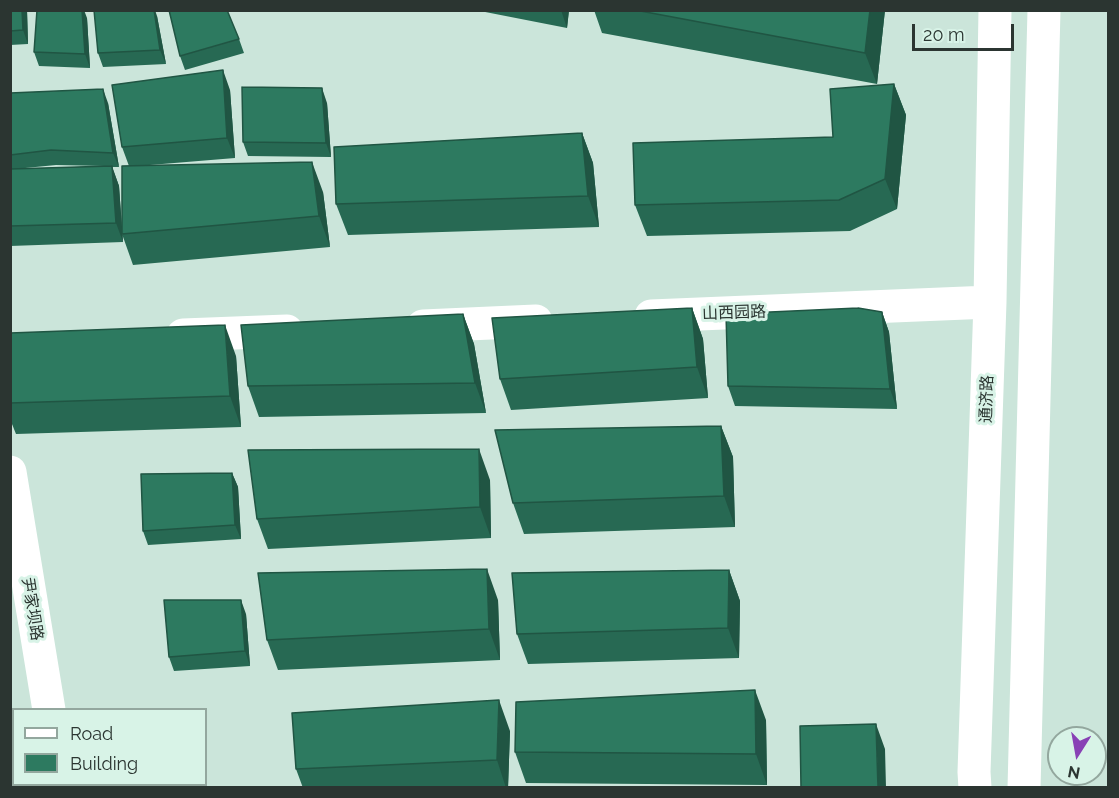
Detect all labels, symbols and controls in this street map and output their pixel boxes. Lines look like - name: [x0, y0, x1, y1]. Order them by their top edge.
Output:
- scale bar: [915, 12, 1017, 50]
- text: 20 m: [923, 24, 965, 45]
- street label: 山西园路: [702, 302, 766, 324]
- street label: 通济路: [977, 375, 997, 423]
- street label: 尹家坝路: [18, 576, 46, 642]
- legend: [12, 708, 207, 786]
- text: Road: [70, 723, 113, 744]
- north arrow: [1047, 726, 1107, 786]
- text: Building: [70, 753, 138, 774]
- text: N: [1066, 762, 1082, 783]

